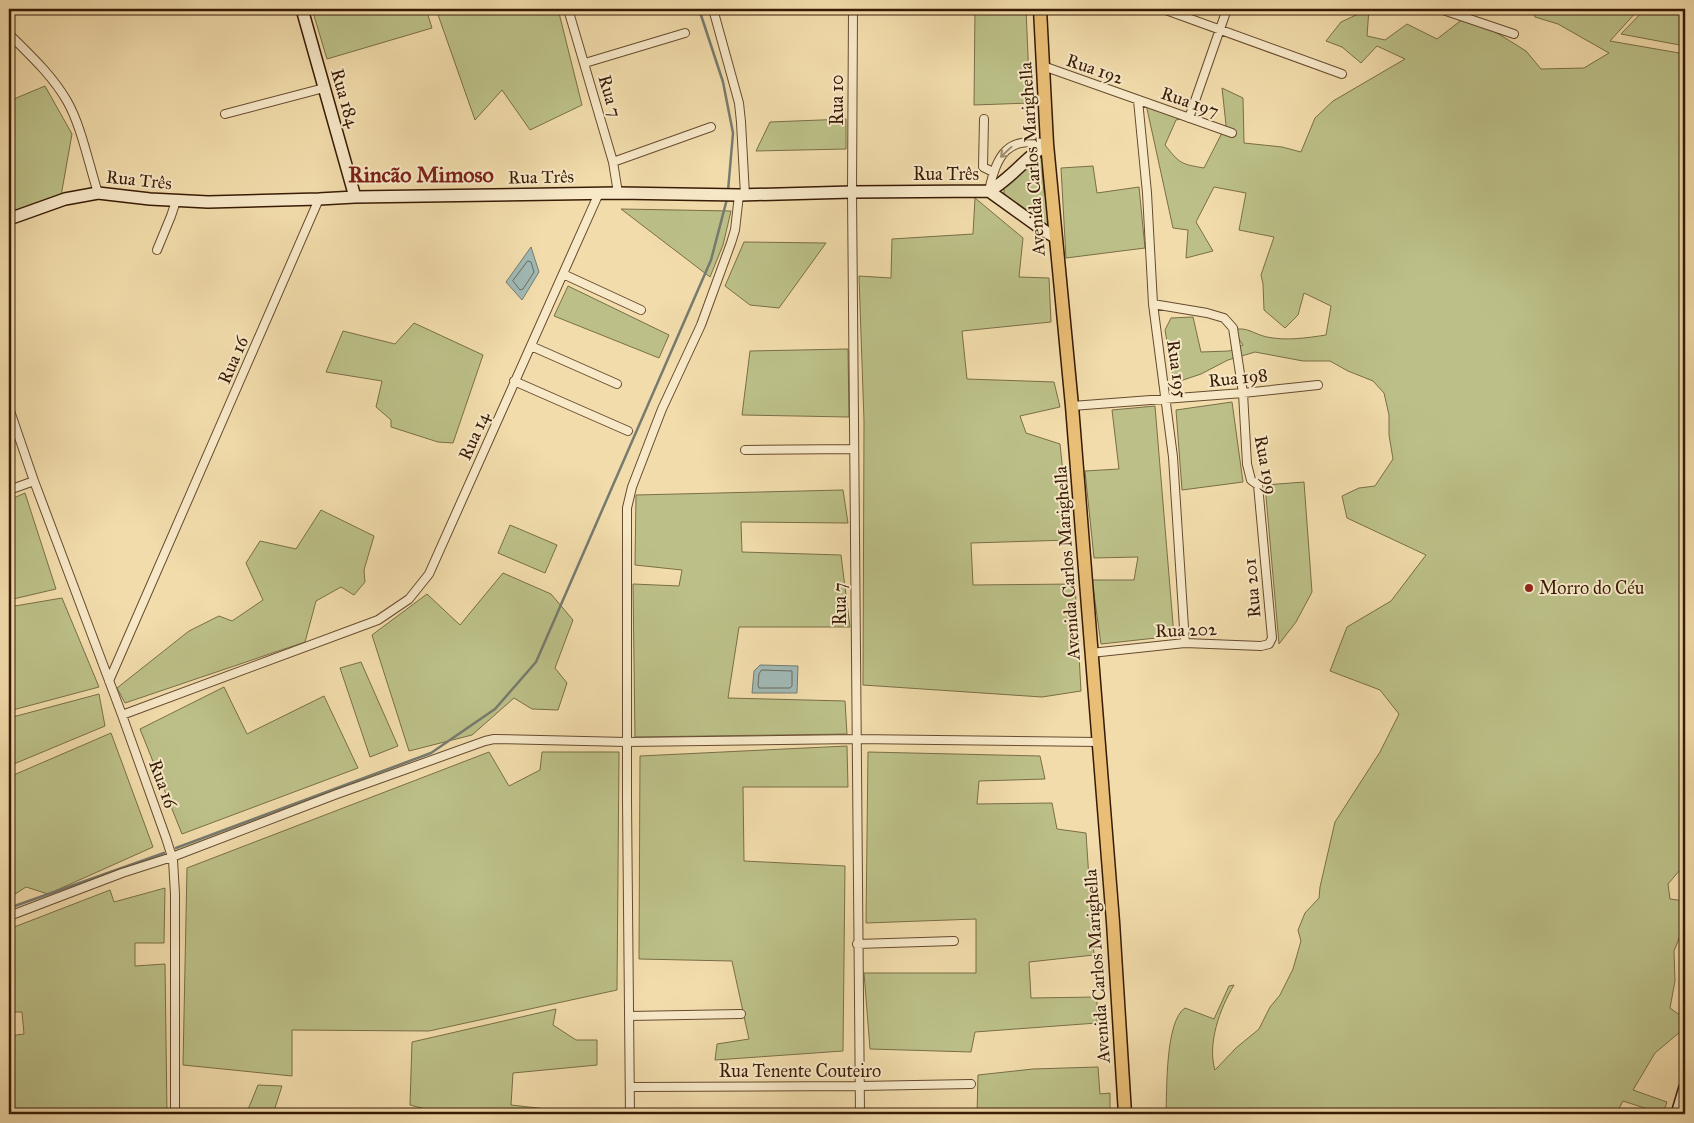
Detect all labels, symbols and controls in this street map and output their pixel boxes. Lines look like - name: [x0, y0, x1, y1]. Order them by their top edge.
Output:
- street label: Rua 192: [1063, 49, 1127, 89]
- street label: Avenida Carlos Marighella: [1014, 61, 1051, 258]
- street label: Rua 184: [326, 66, 364, 131]
- street label: Rua 7: [593, 72, 627, 120]
- street label: Rua 10: [826, 74, 848, 126]
- street label: Rua 197: [1158, 82, 1222, 122]
- one-way arrow: [1000, 146, 1013, 158]
- district label: Rincão Mimoso: [348, 161, 494, 188]
- street label: Rua Três: [913, 163, 979, 185]
- street label: Rua Três: [508, 165, 574, 189]
- street label: Rua Três: [105, 166, 173, 194]
- street label: Rua 16: [213, 332, 253, 387]
- street label: Rua 195: [1162, 338, 1192, 400]
- street label: Rua 198: [1207, 364, 1269, 392]
- street label: Rua 14: [454, 407, 495, 464]
- street label: Rua 199: [1249, 434, 1283, 496]
- street label: Avenida Carlos Marighella: [1049, 465, 1086, 662]
- street label: Rua 201: [1238, 557, 1266, 619]
- place label: Morro do Céu: [1539, 577, 1645, 599]
- street label: Rua 7: [829, 582, 851, 626]
- marker: Morro do Céu: [1523, 582, 1535, 594]
- street label: Rua 202: [1155, 618, 1217, 642]
- street label: Rua 16: [144, 757, 182, 812]
- street label: Avenida Carlos Marighella: [1079, 868, 1116, 1065]
- street label: Rua Tenente Couteiro: [719, 1060, 881, 1082]

